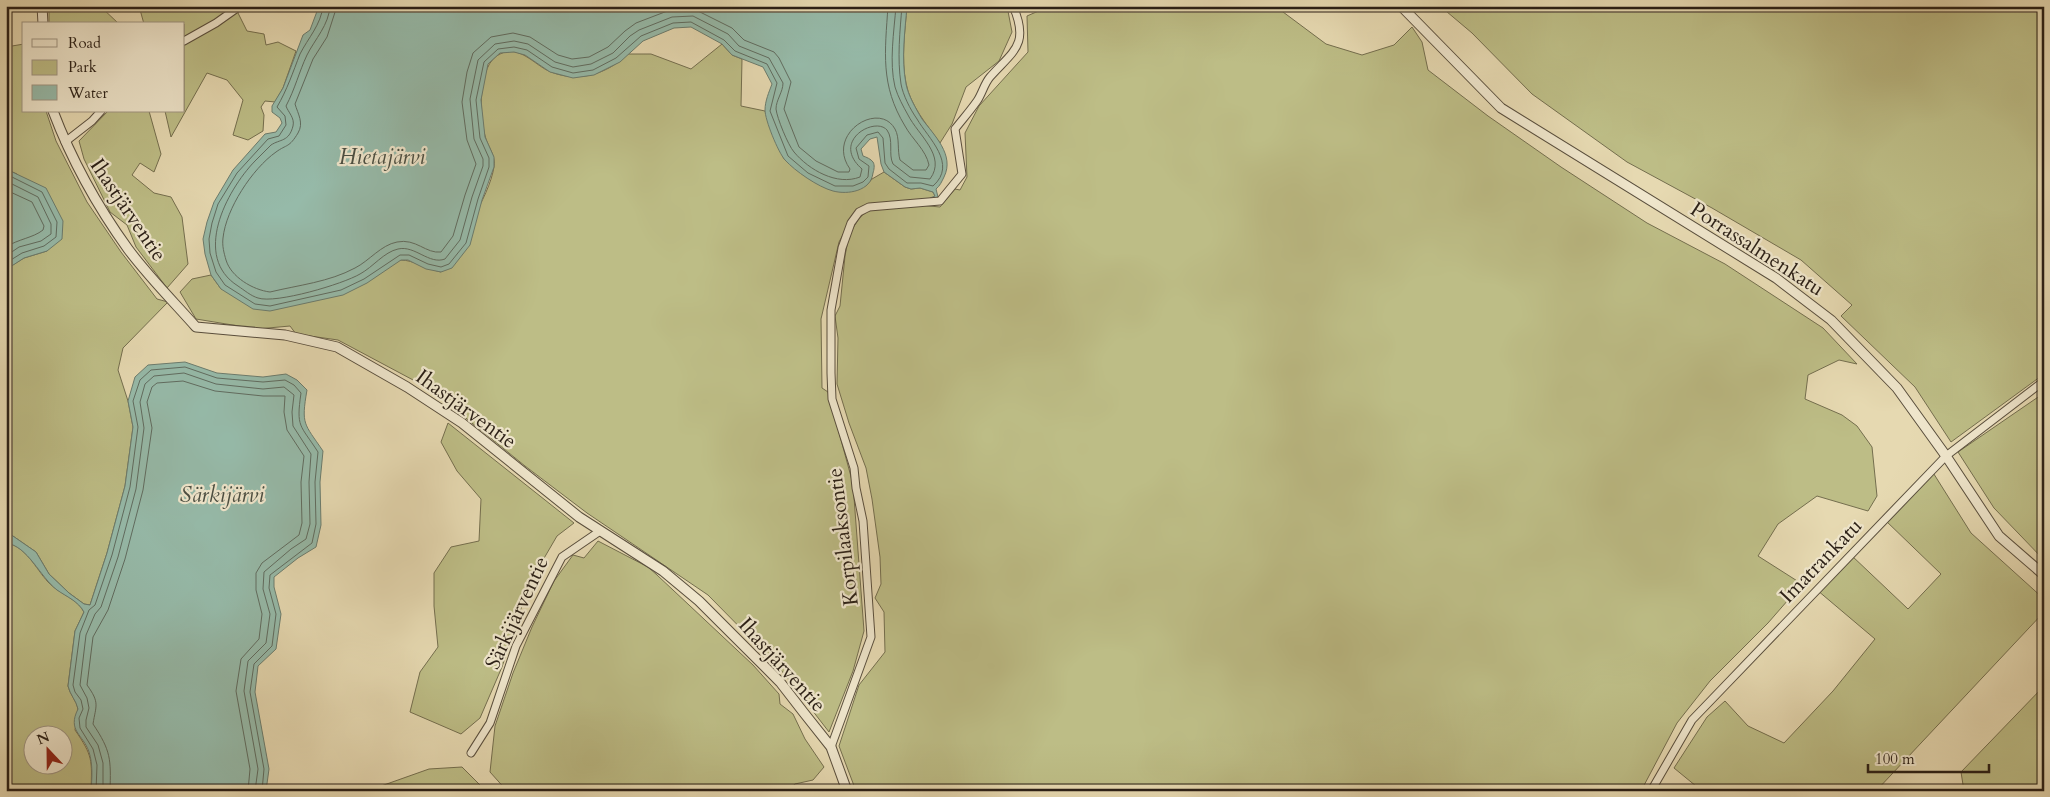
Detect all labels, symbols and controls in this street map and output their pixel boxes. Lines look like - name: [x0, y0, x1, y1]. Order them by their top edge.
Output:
- legend: [22, 22, 185, 112]
- text: Road: [68, 33, 101, 53]
- text: Park: [68, 57, 97, 77]
- text: Water: [67, 83, 109, 103]
- water label: Hietajärvi: [339, 142, 426, 172]
- street label: Ihastjärventie: [83, 153, 173, 267]
- street label: Porrassalmenkatu: [1684, 195, 1830, 303]
- street label: Ihastjärventie: [410, 362, 522, 456]
- street label: Korpilaaksontie: [820, 466, 866, 608]
- water label: Särkijärvi: [180, 480, 265, 510]
- street label: Imatrankatu: [1773, 512, 1869, 610]
- street label: Särkijärventie: [478, 552, 556, 674]
- street label: Ihastjärventie: [732, 611, 832, 719]
- north arrow: [22, 724, 72, 774]
- text: N: [34, 727, 53, 749]
- scale bar: [1868, 742, 1989, 774]
- text: 100 m: [1875, 749, 1915, 769]

